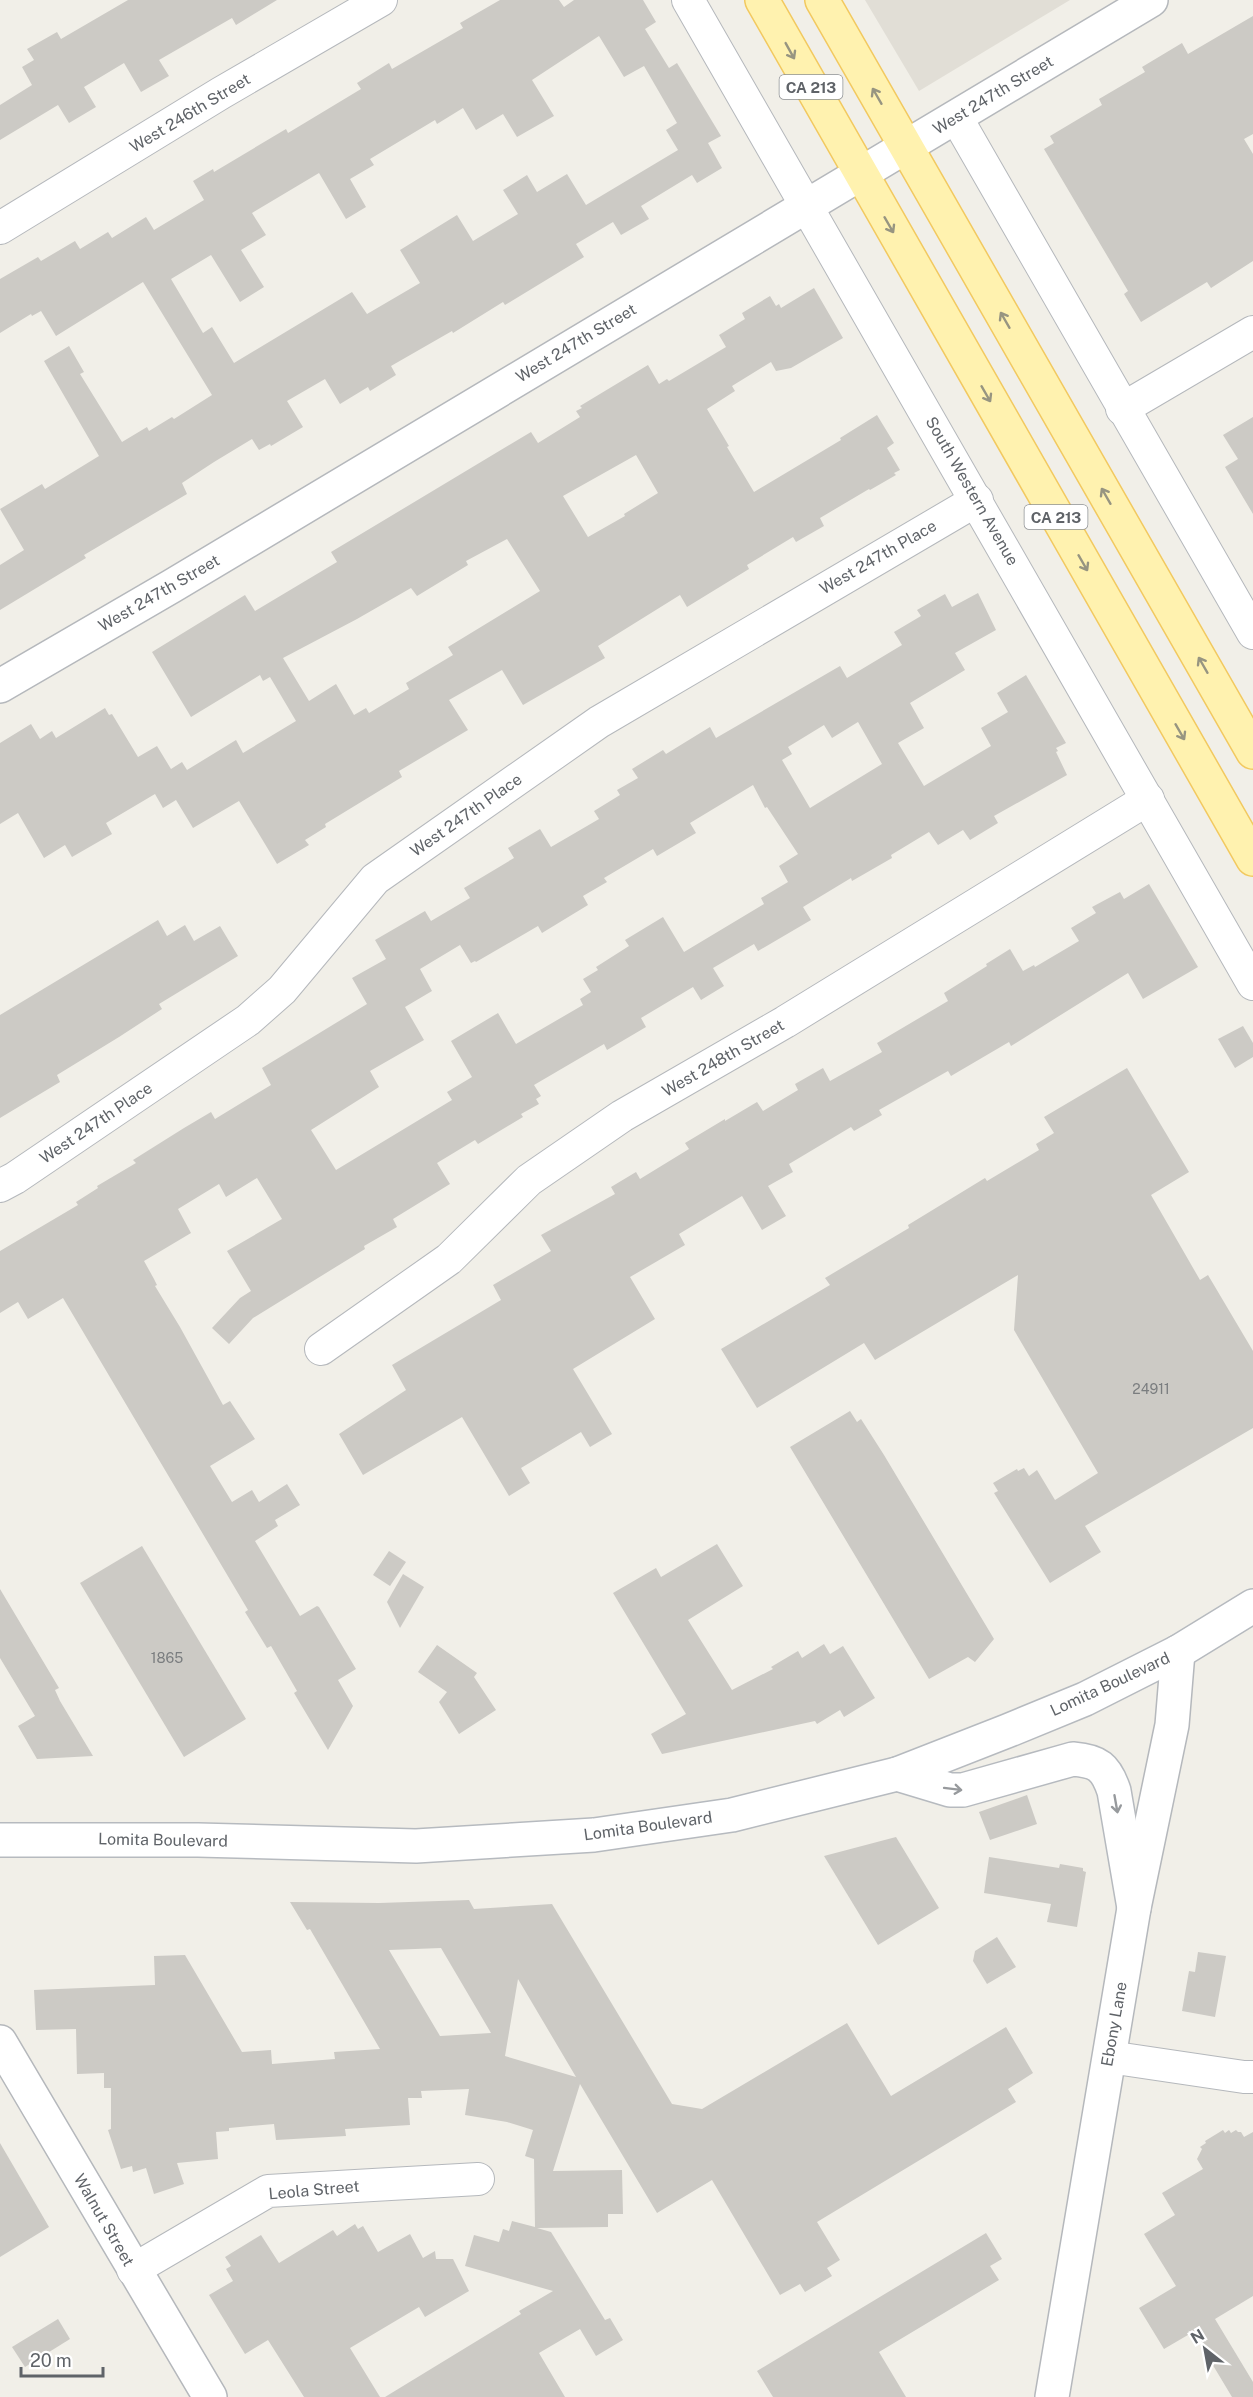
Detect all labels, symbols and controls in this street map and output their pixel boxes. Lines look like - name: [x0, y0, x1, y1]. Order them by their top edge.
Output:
- one-way arrow: [784, 42, 796, 59]
- street label: West 247th Street: [929, 52, 1057, 138]
- street label: West 246th Street: [126, 70, 254, 156]
- road number: CA 213: [780, 75, 842, 99]
- one-way arrow: [871, 88, 883, 105]
- one-way arrow: [883, 216, 895, 233]
- street label: West 247th Street: [512, 300, 640, 386]
- one-way arrow: [999, 312, 1011, 329]
- one-way arrow: [980, 385, 992, 402]
- street label: South Western Avenue: [922, 413, 1022, 569]
- one-way arrow: [1100, 488, 1112, 505]
- road number: CA 213: [1024, 505, 1088, 529]
- street label: West 247th Place: [816, 516, 940, 598]
- street label: West 247th Street: [95, 551, 223, 635]
- one-way arrow: [1077, 554, 1089, 571]
- one-way arrow: [1197, 657, 1209, 674]
- one-way arrow: [1175, 723, 1187, 740]
- street label: West 247th Place: [407, 769, 525, 861]
- street label: West 248th Street: [659, 1015, 787, 1101]
- street label: West 247th Place: [36, 1078, 156, 1168]
- house number: 24911: [1132, 1381, 1170, 1397]
- street label: Lomita Boulevard: [1047, 1648, 1173, 1720]
- house number: 1865: [151, 1650, 183, 1666]
- one-way arrow: [943, 1784, 962, 1795]
- one-way arrow: [1111, 1794, 1122, 1813]
- street label: Lomita Boulevard: [582, 1808, 714, 1844]
- street label: Lomita Boulevard: [98, 1829, 228, 1851]
- street label: Ebony Lane: [1097, 1980, 1131, 2068]
- street label: Walnut Street: [70, 2170, 138, 2270]
- street label: Leola Street: [268, 2177, 360, 2203]
- north arrow: [1175, 2319, 1235, 2379]
- text: N: [1187, 2325, 1208, 2348]
- scale bar: [21, 2340, 104, 2378]
- text: 20 m: [30, 2350, 72, 2371]

